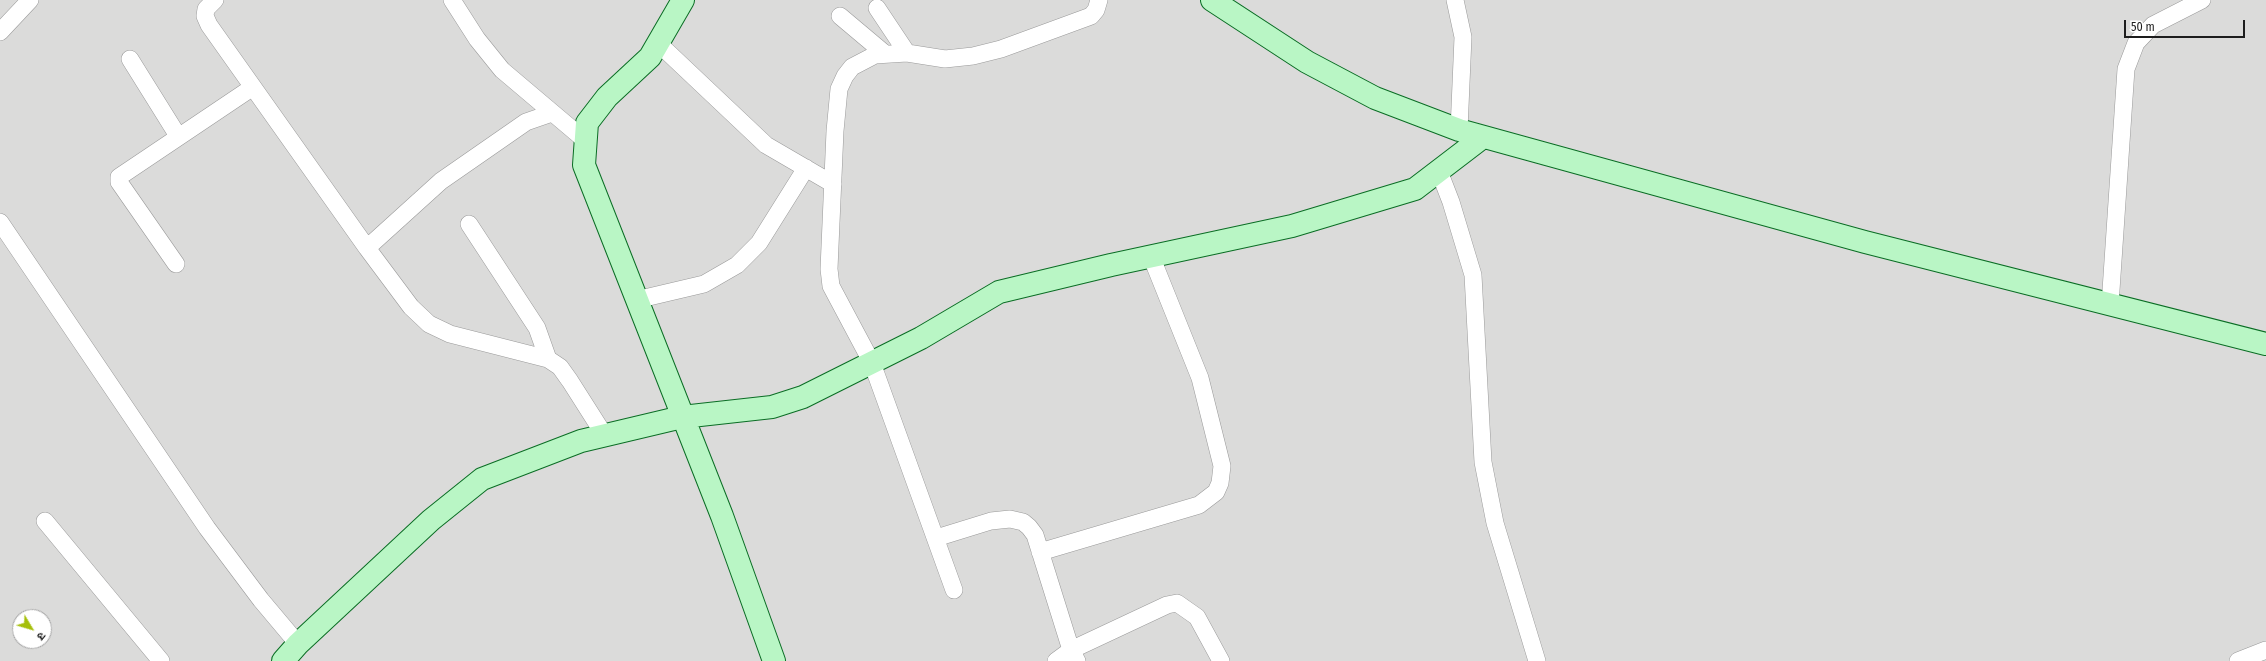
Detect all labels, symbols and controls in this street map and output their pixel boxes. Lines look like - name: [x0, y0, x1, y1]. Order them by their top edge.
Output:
- scale bar: [2126, 12, 2247, 38]
- text: 50 m: [2131, 20, 2155, 34]
- north arrow: [12, 609, 52, 649]
- text: उ: [34, 630, 48, 643]

